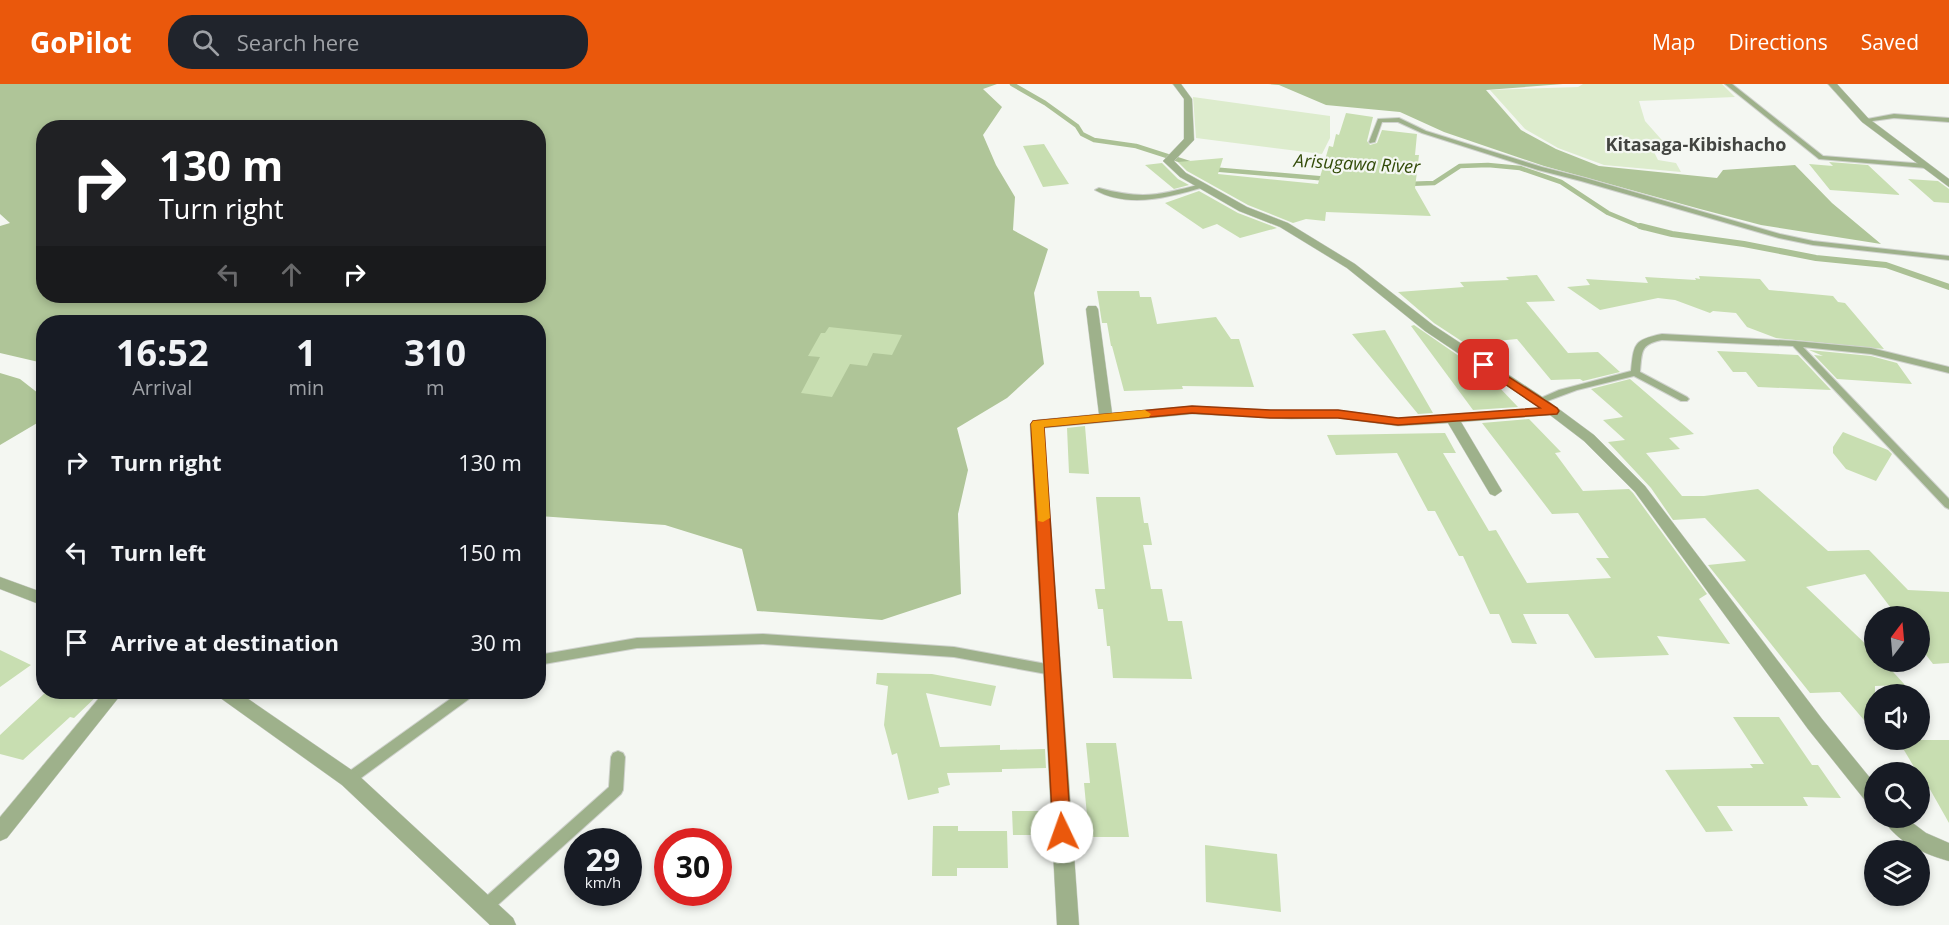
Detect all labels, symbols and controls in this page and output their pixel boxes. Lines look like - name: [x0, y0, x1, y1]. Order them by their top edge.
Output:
- search box: [168, 15, 588, 69]
- text: GoPilot: [30, 23, 132, 61]
- icon: search: [189, 26, 222, 59]
- text: Search here: [237, 27, 359, 57]
- text: Map: [1652, 28, 1695, 56]
- text: Directions: [1728, 28, 1828, 56]
- text: Saved: [1861, 28, 1919, 56]
- district label: Kitasaga-Kibishacho: [1606, 132, 1787, 156]
- text: 130 m: [159, 136, 283, 193]
- icon: right: [60, 144, 138, 222]
- water label: Arisugawa River: [1291, 148, 1422, 178]
- text: Turn right: [159, 190, 284, 227]
- icon: left: [212, 258, 245, 291]
- icon: ahead: [275, 258, 308, 291]
- icon: right: [338, 258, 371, 291]
- text: 16:52: [116, 328, 209, 377]
- text: 1: [296, 328, 317, 377]
- text: 310: [404, 328, 466, 377]
- pin: [1458, 339, 1509, 390]
- icon: arrive: [1467, 348, 1500, 381]
- text: Arrival: [132, 374, 192, 401]
- text: min: [288, 374, 324, 401]
- text: m: [426, 374, 444, 401]
- icon: right: [60, 446, 93, 479]
- text: Turn right: [111, 447, 222, 477]
- text: 130 m: [458, 447, 522, 477]
- icon: left: [60, 536, 93, 569]
- text: Turn left: [111, 537, 206, 567]
- text: 150 m: [458, 537, 522, 567]
- north arrow: [1864, 606, 1930, 672]
- map controls: [1864, 606, 1930, 906]
- icon: arrive: [60, 626, 93, 659]
- text: Arrive at destination: [111, 627, 339, 657]
- text: 30 m: [471, 627, 522, 657]
- button: sound: [1864, 684, 1930, 750]
- button: search: [1864, 762, 1930, 828]
- position arrow: [1030, 800, 1094, 864]
- speed limit sign: 30: [654, 828, 732, 906]
- text: 29: [586, 839, 620, 880]
- button: layers: [1864, 840, 1930, 906]
- text: km/h: [585, 872, 621, 892]

